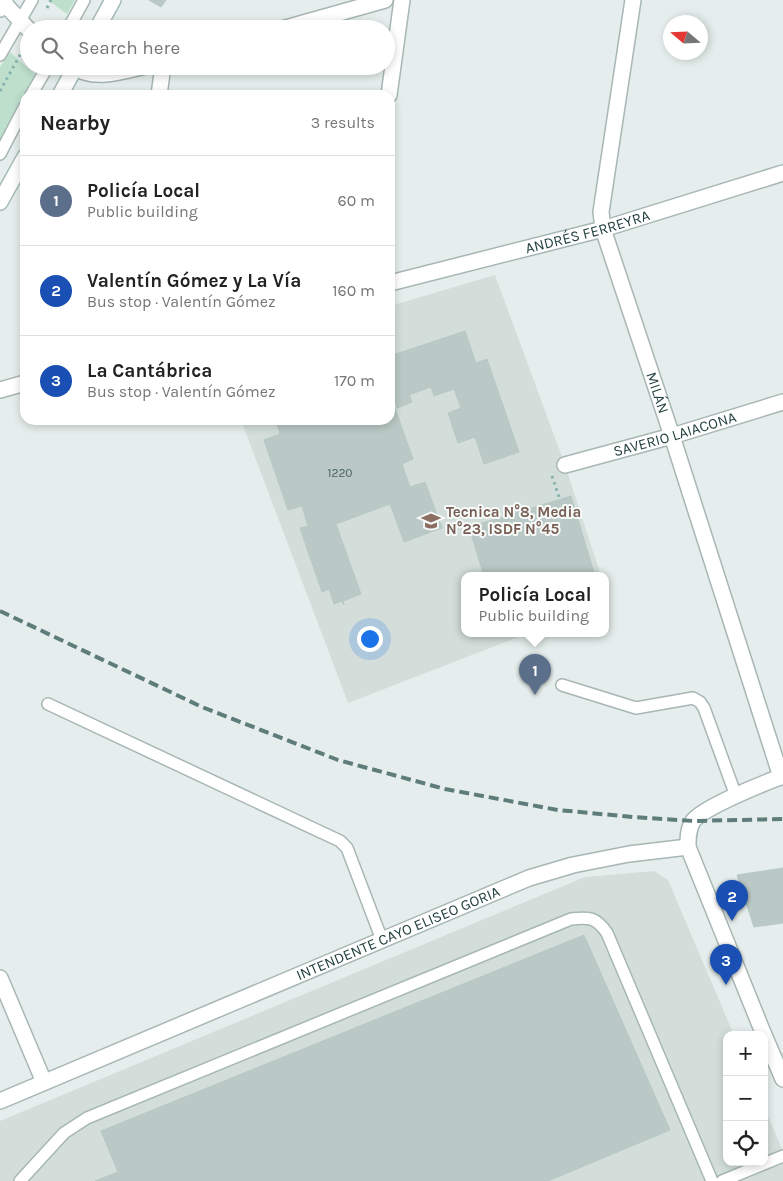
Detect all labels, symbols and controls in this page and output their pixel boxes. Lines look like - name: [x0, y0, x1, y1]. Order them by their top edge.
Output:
- north arrow: [663, 15, 708, 60]
- search box: [20, 20, 395, 75]
- icon: search: [38, 34, 66, 62]
- text: Search here: [78, 37, 180, 59]
- text: Nearby: [40, 111, 110, 135]
- text: 3 results: [311, 113, 375, 132]
- text: Policía Local: [87, 180, 200, 202]
- text: 1: [53, 191, 59, 210]
- text: 60 m: [338, 191, 375, 210]
- text: Public building: [87, 202, 198, 221]
- street label: ANDRÉS FERREYRA: [523, 206, 652, 257]
- text: Valentín Gómez y La Vía: [87, 270, 301, 292]
- text: 2: [51, 281, 61, 300]
- text: 160 m: [332, 281, 375, 300]
- text: Bus stop · Valentín Gómez: [87, 292, 276, 311]
- text: La Cantábrica: [87, 360, 212, 382]
- street label: MILÁN: [642, 369, 673, 416]
- text: 3: [51, 371, 61, 390]
- text: 170 m: [334, 371, 375, 390]
- text: Bus stop · Valentín Gómez: [87, 382, 276, 401]
- street label: SAVERIO LAIACONA: [611, 408, 739, 460]
- house number: 1220: [328, 466, 353, 480]
- place label: Tecnica N°8, Media N°23, ISDF N°45: [446, 503, 581, 538]
- school or university icon: Tecnica N°8, Media N°23, ISDF N°45: [420, 510, 442, 532]
- popup: [461, 572, 609, 637]
- text: Policía Local: [478, 584, 592, 606]
- text: Public building: [478, 606, 589, 625]
- your location: [357, 626, 383, 652]
- pin: 1: [519, 654, 551, 695]
- pin: 2: [716, 880, 748, 921]
- street label: INTENDENTE CAYO ELISEO GORIA: [294, 882, 503, 984]
- pin: 3: [710, 944, 742, 985]
- map controls: [723, 1031, 768, 1166]
- button: +: [723, 1031, 768, 1076]
- button: −: [723, 1076, 768, 1121]
- button: locate: [723, 1121, 768, 1166]

